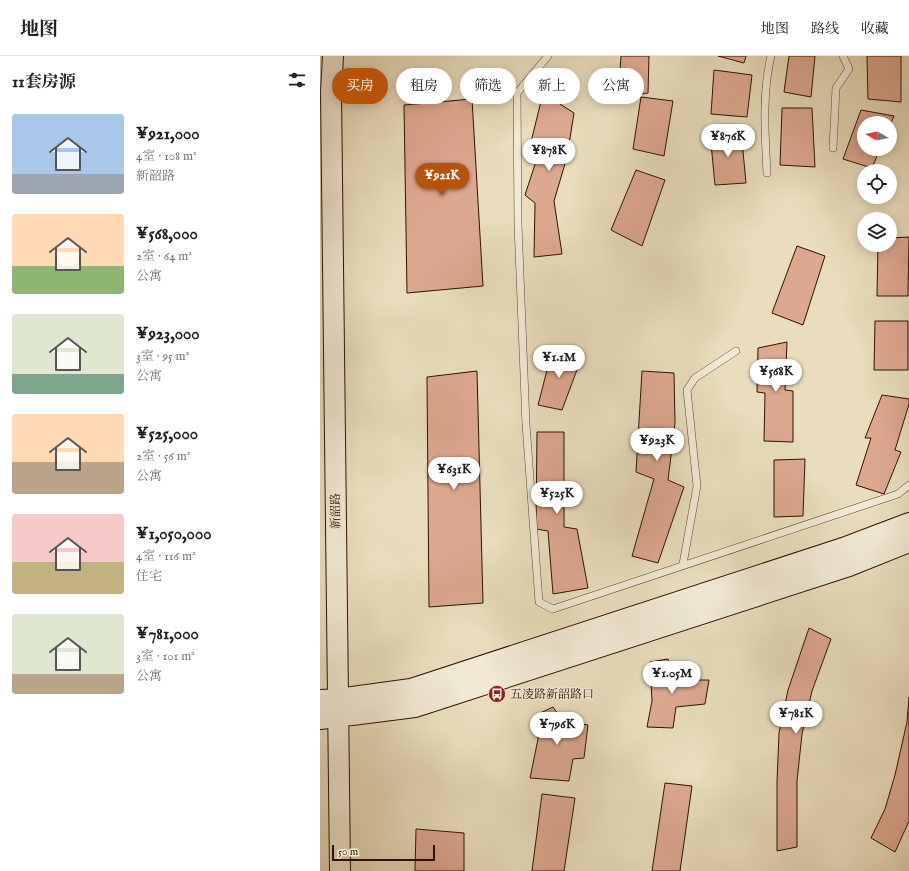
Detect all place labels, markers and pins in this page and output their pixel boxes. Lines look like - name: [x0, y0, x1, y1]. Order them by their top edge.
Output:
- pin: ¥876K: [700, 124, 756, 158]
- pin: ¥878K: [521, 138, 577, 172]
- pin: ¥921K: [414, 163, 470, 197]
- pin: ¥1.1M: [531, 345, 587, 379]
- pin: ¥568K: [748, 359, 804, 393]
- pin: ¥923K: [629, 428, 685, 462]
- pin: ¥631K: [426, 457, 482, 491]
- pin: ¥525K: [529, 481, 585, 515]
- pin: ¥1.05M: [639, 661, 705, 695]
- bus stop icon: 五凌路新韶路口: [487, 684, 507, 704]
- place label: 五凌路新韶路口: [510, 687, 594, 702]
- pin: ¥781K: [768, 701, 824, 735]
- pin: ¥796K: [529, 712, 585, 746]

